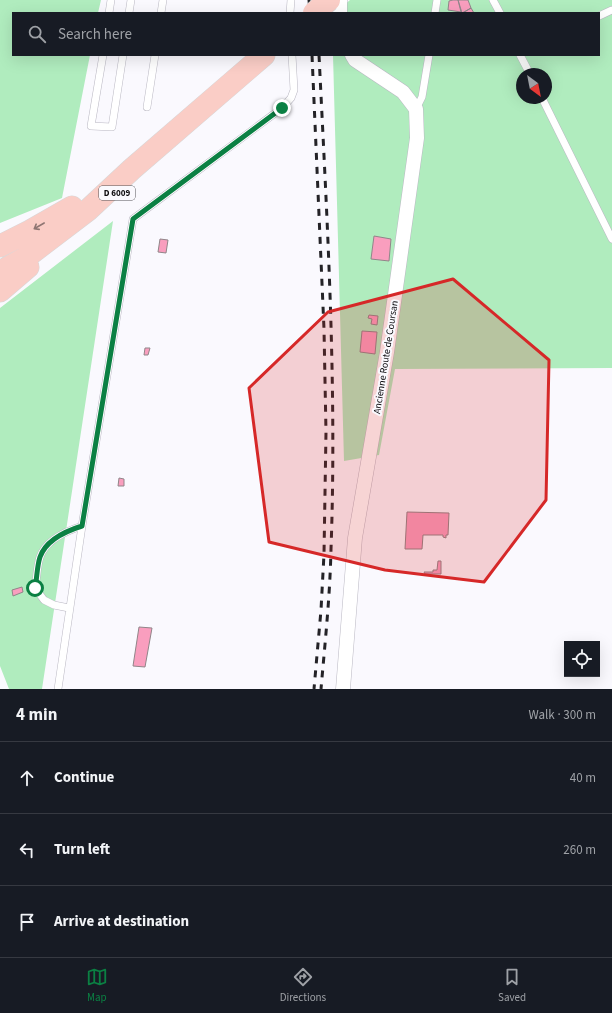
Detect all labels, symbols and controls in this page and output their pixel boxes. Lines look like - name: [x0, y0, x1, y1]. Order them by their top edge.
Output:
- search box: [12, 12, 600, 56]
- icon: search: [26, 23, 48, 45]
- text: Search here: [58, 24, 132, 45]
- north arrow: [516, 68, 552, 104]
- route end: [273, 99, 291, 117]
- road number: D 6009: [99, 186, 135, 200]
- one-way arrow: [34, 223, 46, 231]
- street label: Ancienne Route de Coursan: [370, 299, 402, 415]
- route start: [26, 579, 44, 597]
- map controls: [564, 641, 600, 677]
- button: locate: [564, 641, 600, 677]
- text: 4 min: [16, 703, 57, 727]
- text: Walk · 300 m: [528, 706, 596, 724]
- icon: ahead: [16, 767, 38, 789]
- text: Continue: [54, 767, 114, 788]
- text: 40 m: [570, 769, 596, 787]
- icon: left: [16, 839, 38, 861]
- text: Turn left: [54, 839, 110, 860]
- text: 260 m: [563, 841, 596, 859]
- icon: arrive: [16, 911, 38, 933]
- text: Arrive at destination: [54, 911, 189, 932]
- tab: Map: [86, 966, 108, 1005]
- tab: Directions: [280, 966, 326, 1005]
- tab: Saved: [498, 966, 526, 1005]

